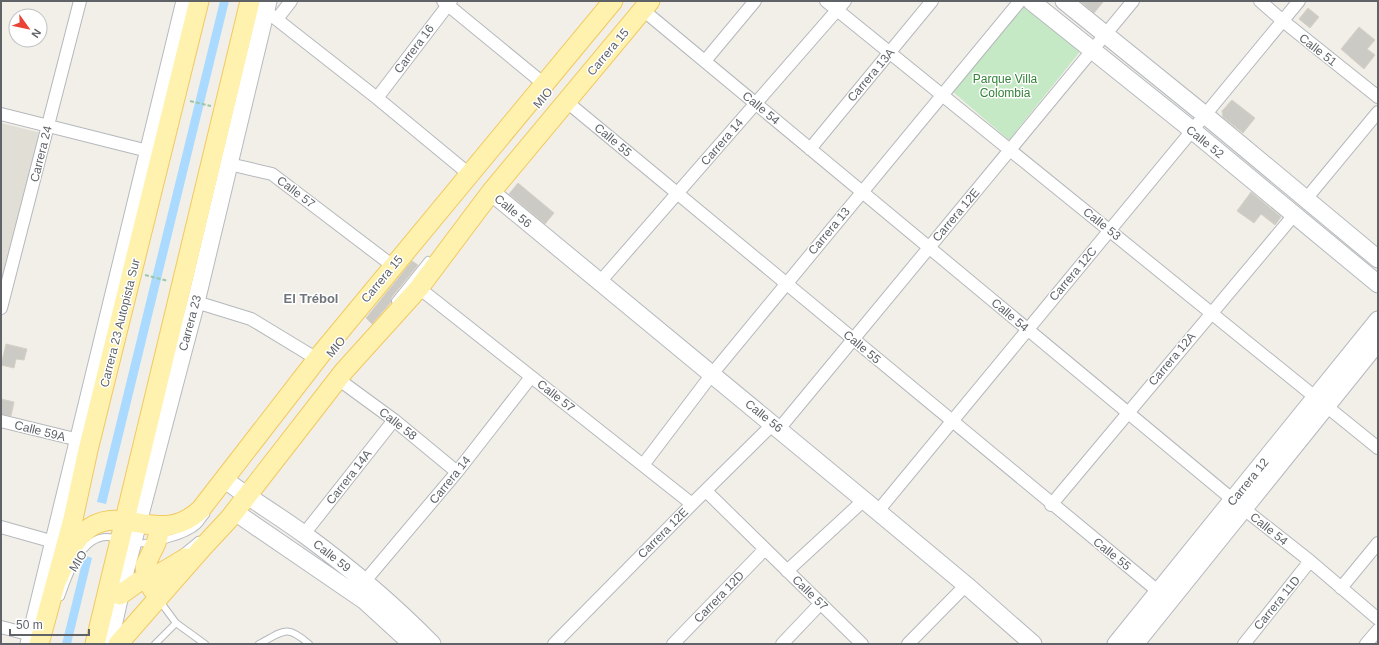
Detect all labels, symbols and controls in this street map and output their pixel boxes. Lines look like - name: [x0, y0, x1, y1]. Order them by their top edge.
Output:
- north arrow: [8, 8, 48, 48]
- street label: Carrera 16: [391, 22, 437, 76]
- street label: Carrera 15: [584, 25, 632, 78]
- text: N: [29, 27, 44, 40]
- street label: Calle 51: [1296, 31, 1340, 69]
- street label: Carrera 13A: [845, 45, 897, 105]
- park label: Parque Villa Colombia: [973, 72, 1038, 100]
- street label: MIO: [530, 85, 556, 111]
- street label: Calle 54: [740, 88, 783, 128]
- street label: Carrera 14: [698, 116, 746, 168]
- street label: Calle 55: [592, 120, 635, 160]
- street label: Calle 52: [1183, 123, 1227, 161]
- street label: Carrera 24: [27, 124, 55, 184]
- street label: Calle 57: [274, 173, 318, 211]
- street label: Carrera 12E: [930, 185, 982, 245]
- street label: Calle 56: [492, 191, 535, 231]
- street label: Carrera 13: [805, 204, 853, 257]
- street label: Calle 53: [1080, 205, 1124, 243]
- street label: Carrera 12C: [1046, 244, 1100, 304]
- street label: Carrera 15: [358, 252, 406, 305]
- street label: Carrera 23 Autopista Sur: [97, 257, 143, 389]
- district label: El Trébol: [284, 291, 338, 306]
- street label: Carrera 23: [176, 293, 204, 353]
- street label: Calle 54: [989, 295, 1032, 335]
- street label: Calle 55: [841, 327, 884, 367]
- street label: Carrera 12A: [1146, 329, 1198, 389]
- street label: MIO: [323, 334, 349, 360]
- street label: Calle 57: [534, 377, 578, 415]
- street label: Calle 56: [742, 397, 786, 435]
- street label: Calle 58: [376, 405, 420, 443]
- street label: Calle 59A: [13, 418, 67, 444]
- street label: Carrera 14A: [323, 447, 375, 507]
- street label: Carrera 14: [427, 453, 474, 507]
- street label: Carrera 12: [1225, 455, 1272, 509]
- street label: Carrera 12E: [635, 505, 691, 561]
- street label: Calle 54: [1247, 510, 1291, 548]
- street label: Calle 55: [1090, 535, 1134, 573]
- street label: Calle 59: [310, 537, 354, 575]
- street label: MIO: [66, 548, 90, 574]
- street label: Carrera 12D: [691, 568, 747, 626]
- street label: Calle 57: [789, 573, 831, 614]
- street label: Carrera 11D: [1251, 573, 1303, 633]
- scale bar: [10, 611, 89, 637]
- text: 50 m: [16, 618, 43, 632]

